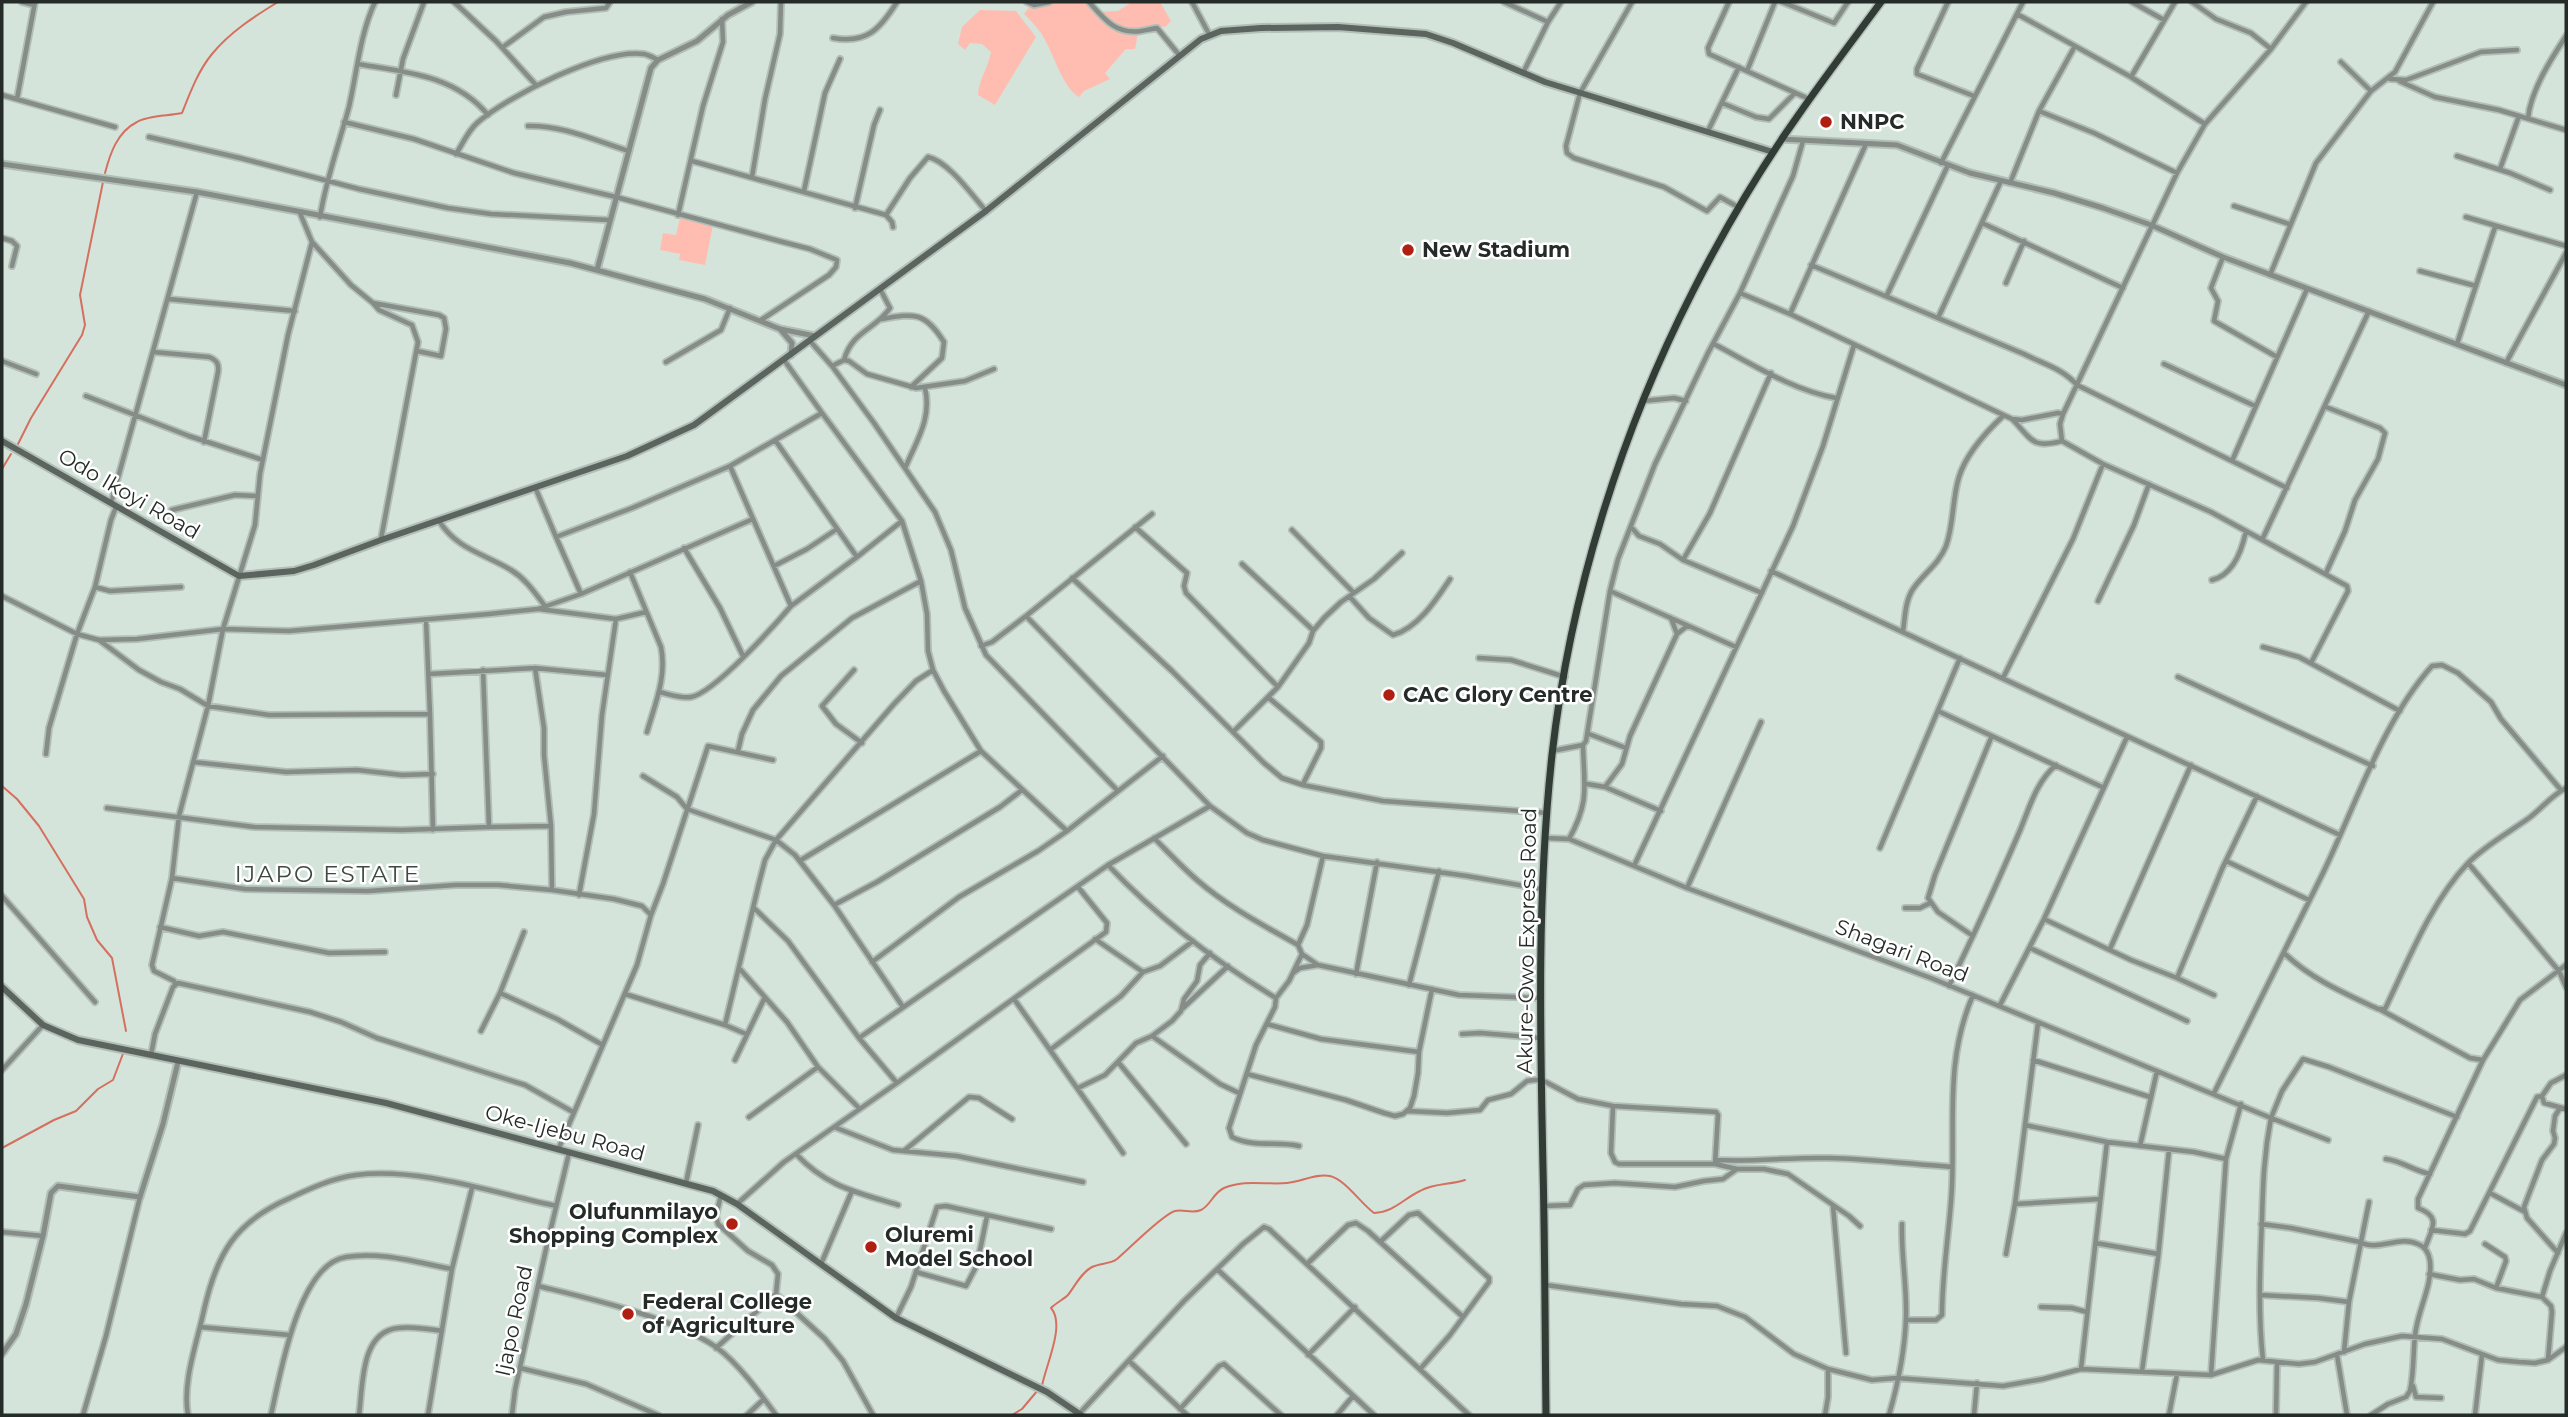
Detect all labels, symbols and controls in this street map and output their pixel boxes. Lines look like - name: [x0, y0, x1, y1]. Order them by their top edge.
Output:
- place label: NNPC: [1840, 109, 1905, 134]
- marker: NNPC: [1818, 114, 1834, 130]
- place label: New Stadium: [1422, 237, 1570, 262]
- marker: New Stadium: [1400, 242, 1416, 258]
- street label: Odo Ikoyi Road: [54, 443, 204, 544]
- place label: CAC Glory Centre: [1403, 682, 1593, 707]
- marker: CAC Glory Centre: [1381, 687, 1397, 703]
- street label: Akure-Owo Express Road: [1512, 808, 1541, 1074]
- district label: IJAPO ESTATE: [235, 860, 421, 888]
- street label: Shagari Road: [1832, 914, 1972, 987]
- street label: Oke-Ijebu Road: [482, 1099, 648, 1166]
- place label: Olufunmilayo Shopping Complex: [509, 1199, 719, 1248]
- marker: Olufunmilayo Shopping Complex: [724, 1216, 740, 1232]
- place label: Oluremi Model School: [885, 1222, 1033, 1271]
- marker: Oluremi Model School: [863, 1239, 879, 1255]
- street label: Ijapo Road: [490, 1263, 537, 1379]
- place label: Federal College of Agriculture: [642, 1289, 812, 1338]
- marker: Federal College of Agriculture: [620, 1306, 636, 1322]

